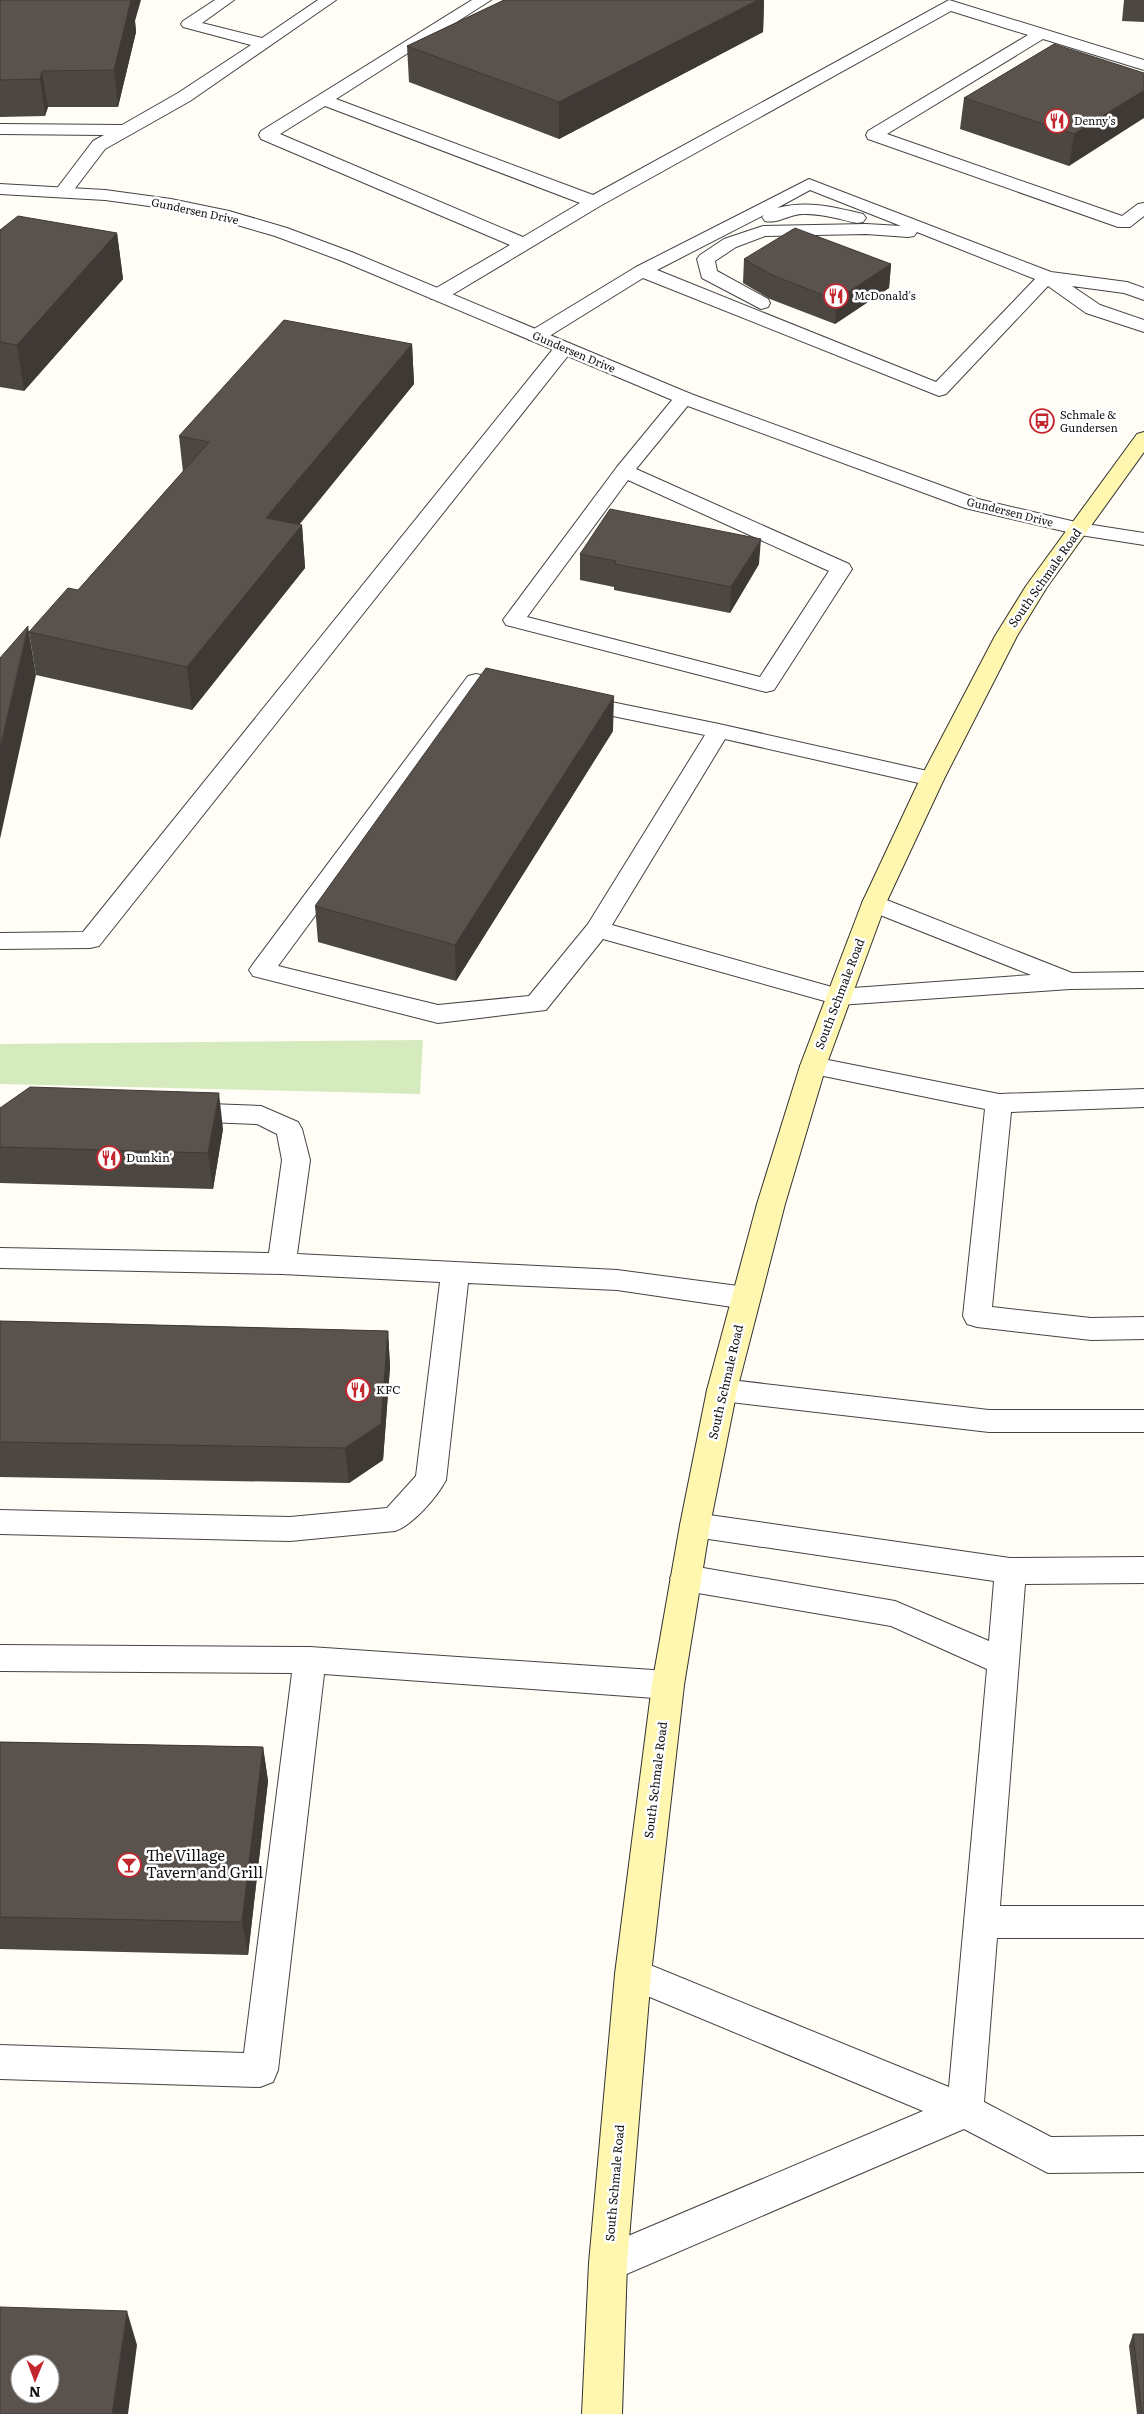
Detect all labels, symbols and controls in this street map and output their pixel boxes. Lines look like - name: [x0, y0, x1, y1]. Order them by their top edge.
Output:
- restaurant icon: Denny's: [1044, 108, 1070, 134]
- place label: Denny's: [1074, 112, 1115, 128]
- street label: Gundersen Drive: [150, 193, 241, 227]
- restaurant icon: McDonald's: [823, 283, 849, 309]
- place label: McDonald's: [854, 287, 916, 303]
- street label: Gundersen Drive: [530, 326, 619, 376]
- place label: Schmale & Gundersen: [1060, 406, 1118, 435]
- bus stop icon: Schmale & Gundersen: [1029, 408, 1055, 434]
- street label: Gundersen Drive: [965, 493, 1056, 530]
- street label: South Schmale Road: [1003, 524, 1086, 631]
- street label: South Schmale Road: [810, 935, 869, 1052]
- restaurant icon: Dunkin': [96, 1145, 122, 1171]
- place label: Dunkin': [126, 1148, 172, 1166]
- street label: South Schmale Road: [703, 1322, 747, 1441]
- restaurant icon: KFC: [345, 1377, 371, 1403]
- place label: KFC: [376, 1380, 401, 1398]
- street label: South Schmale Road: [639, 1720, 671, 1839]
- place label: The Village Tavern and Grill: [146, 1843, 263, 1883]
- bar icon: The Village Tavern and Grill: [116, 1852, 142, 1878]
- street label: South Schmale Road: [600, 2123, 628, 2242]
- north arrow: [10, 2354, 60, 2404]
- text: N: [28, 2383, 41, 2403]

